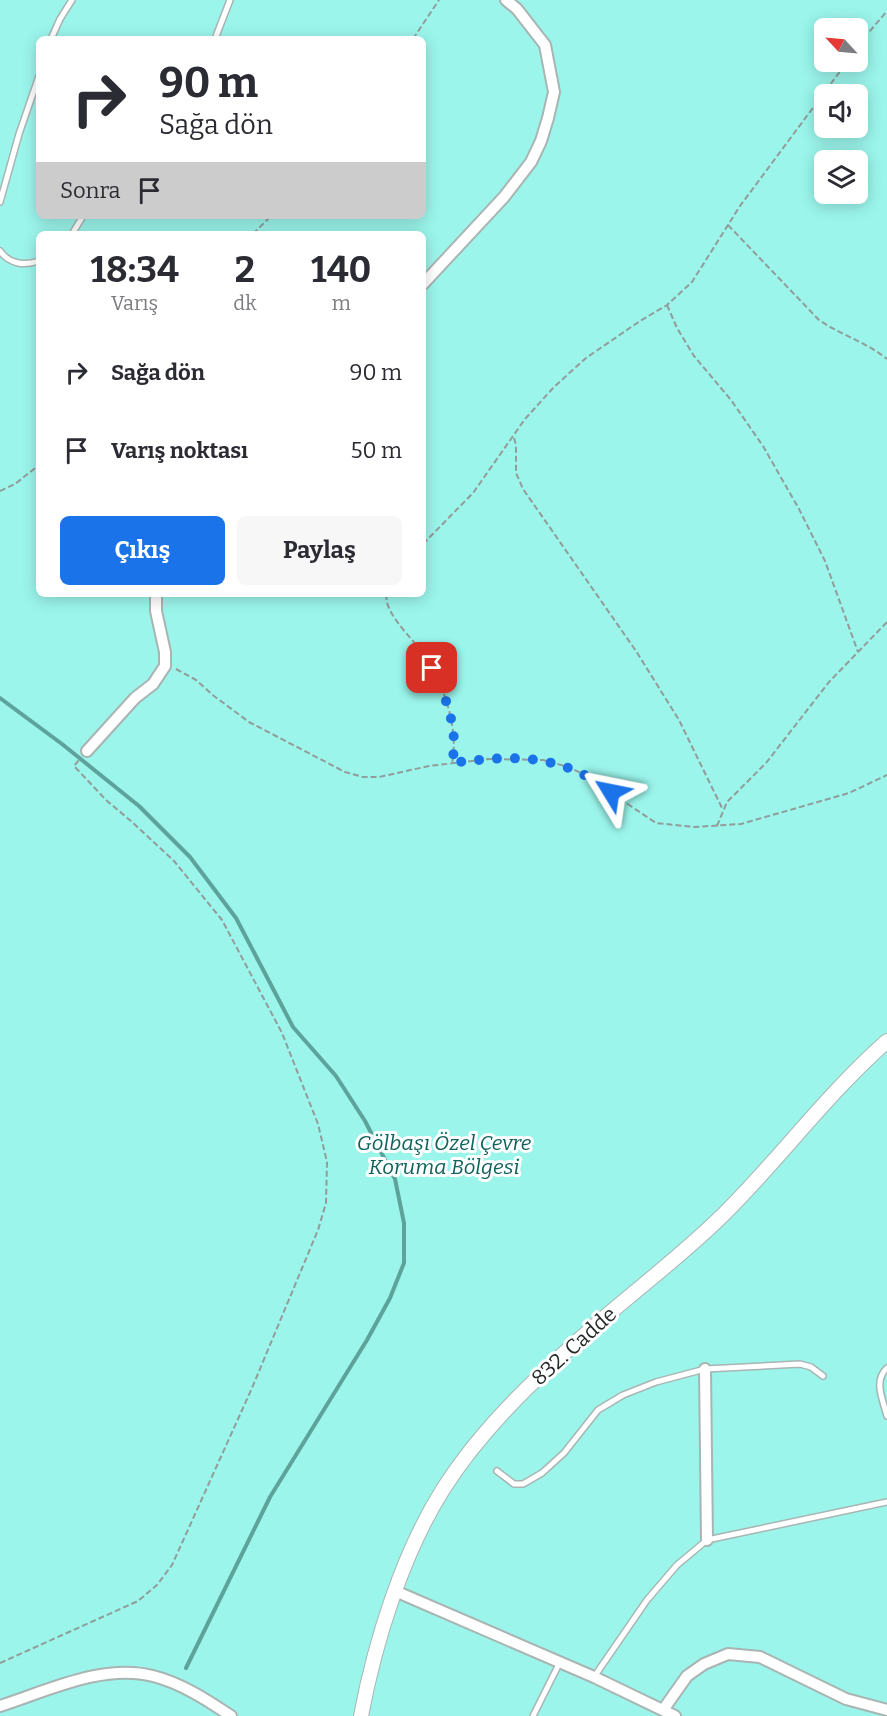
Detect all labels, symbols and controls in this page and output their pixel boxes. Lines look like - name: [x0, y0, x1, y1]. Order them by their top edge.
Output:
- north arrow: [814, 18, 868, 72]
- map controls: [814, 18, 868, 204]
- text: 90 m: [159, 58, 258, 108]
- icon: right: [60, 60, 138, 138]
- button: sound: [814, 84, 868, 138]
- text: Sağa dön: [159, 109, 273, 141]
- button: layers: [814, 150, 868, 204]
- icon: arrive: [133, 174, 166, 207]
- text: Sonra: [60, 177, 121, 204]
- text: 18:34: [91, 248, 179, 292]
- text: 2: [235, 248, 255, 292]
- text: 140: [311, 248, 371, 292]
- text: Varış: [111, 291, 158, 315]
- text: dk: [233, 291, 257, 315]
- text: m: [332, 291, 351, 315]
- icon: right: [60, 356, 93, 389]
- text: Sağa dön: [111, 359, 205, 386]
- text: 90 m: [350, 359, 402, 386]
- icon: arrive: [60, 434, 93, 467]
- text: Varış noktası: [111, 437, 248, 464]
- text: 50 m: [351, 437, 402, 464]
- button: Çıkış: [60, 516, 225, 585]
- button: Paylaş: [237, 516, 402, 585]
- pin: [406, 642, 457, 693]
- icon: arrive: [415, 651, 448, 684]
- position arrow: [579, 760, 643, 824]
- park label: Gölbaşı Özel Çevre Koruma Bölgesi: [357, 1130, 532, 1180]
- street label: 832. Cadde: [526, 1301, 622, 1391]

